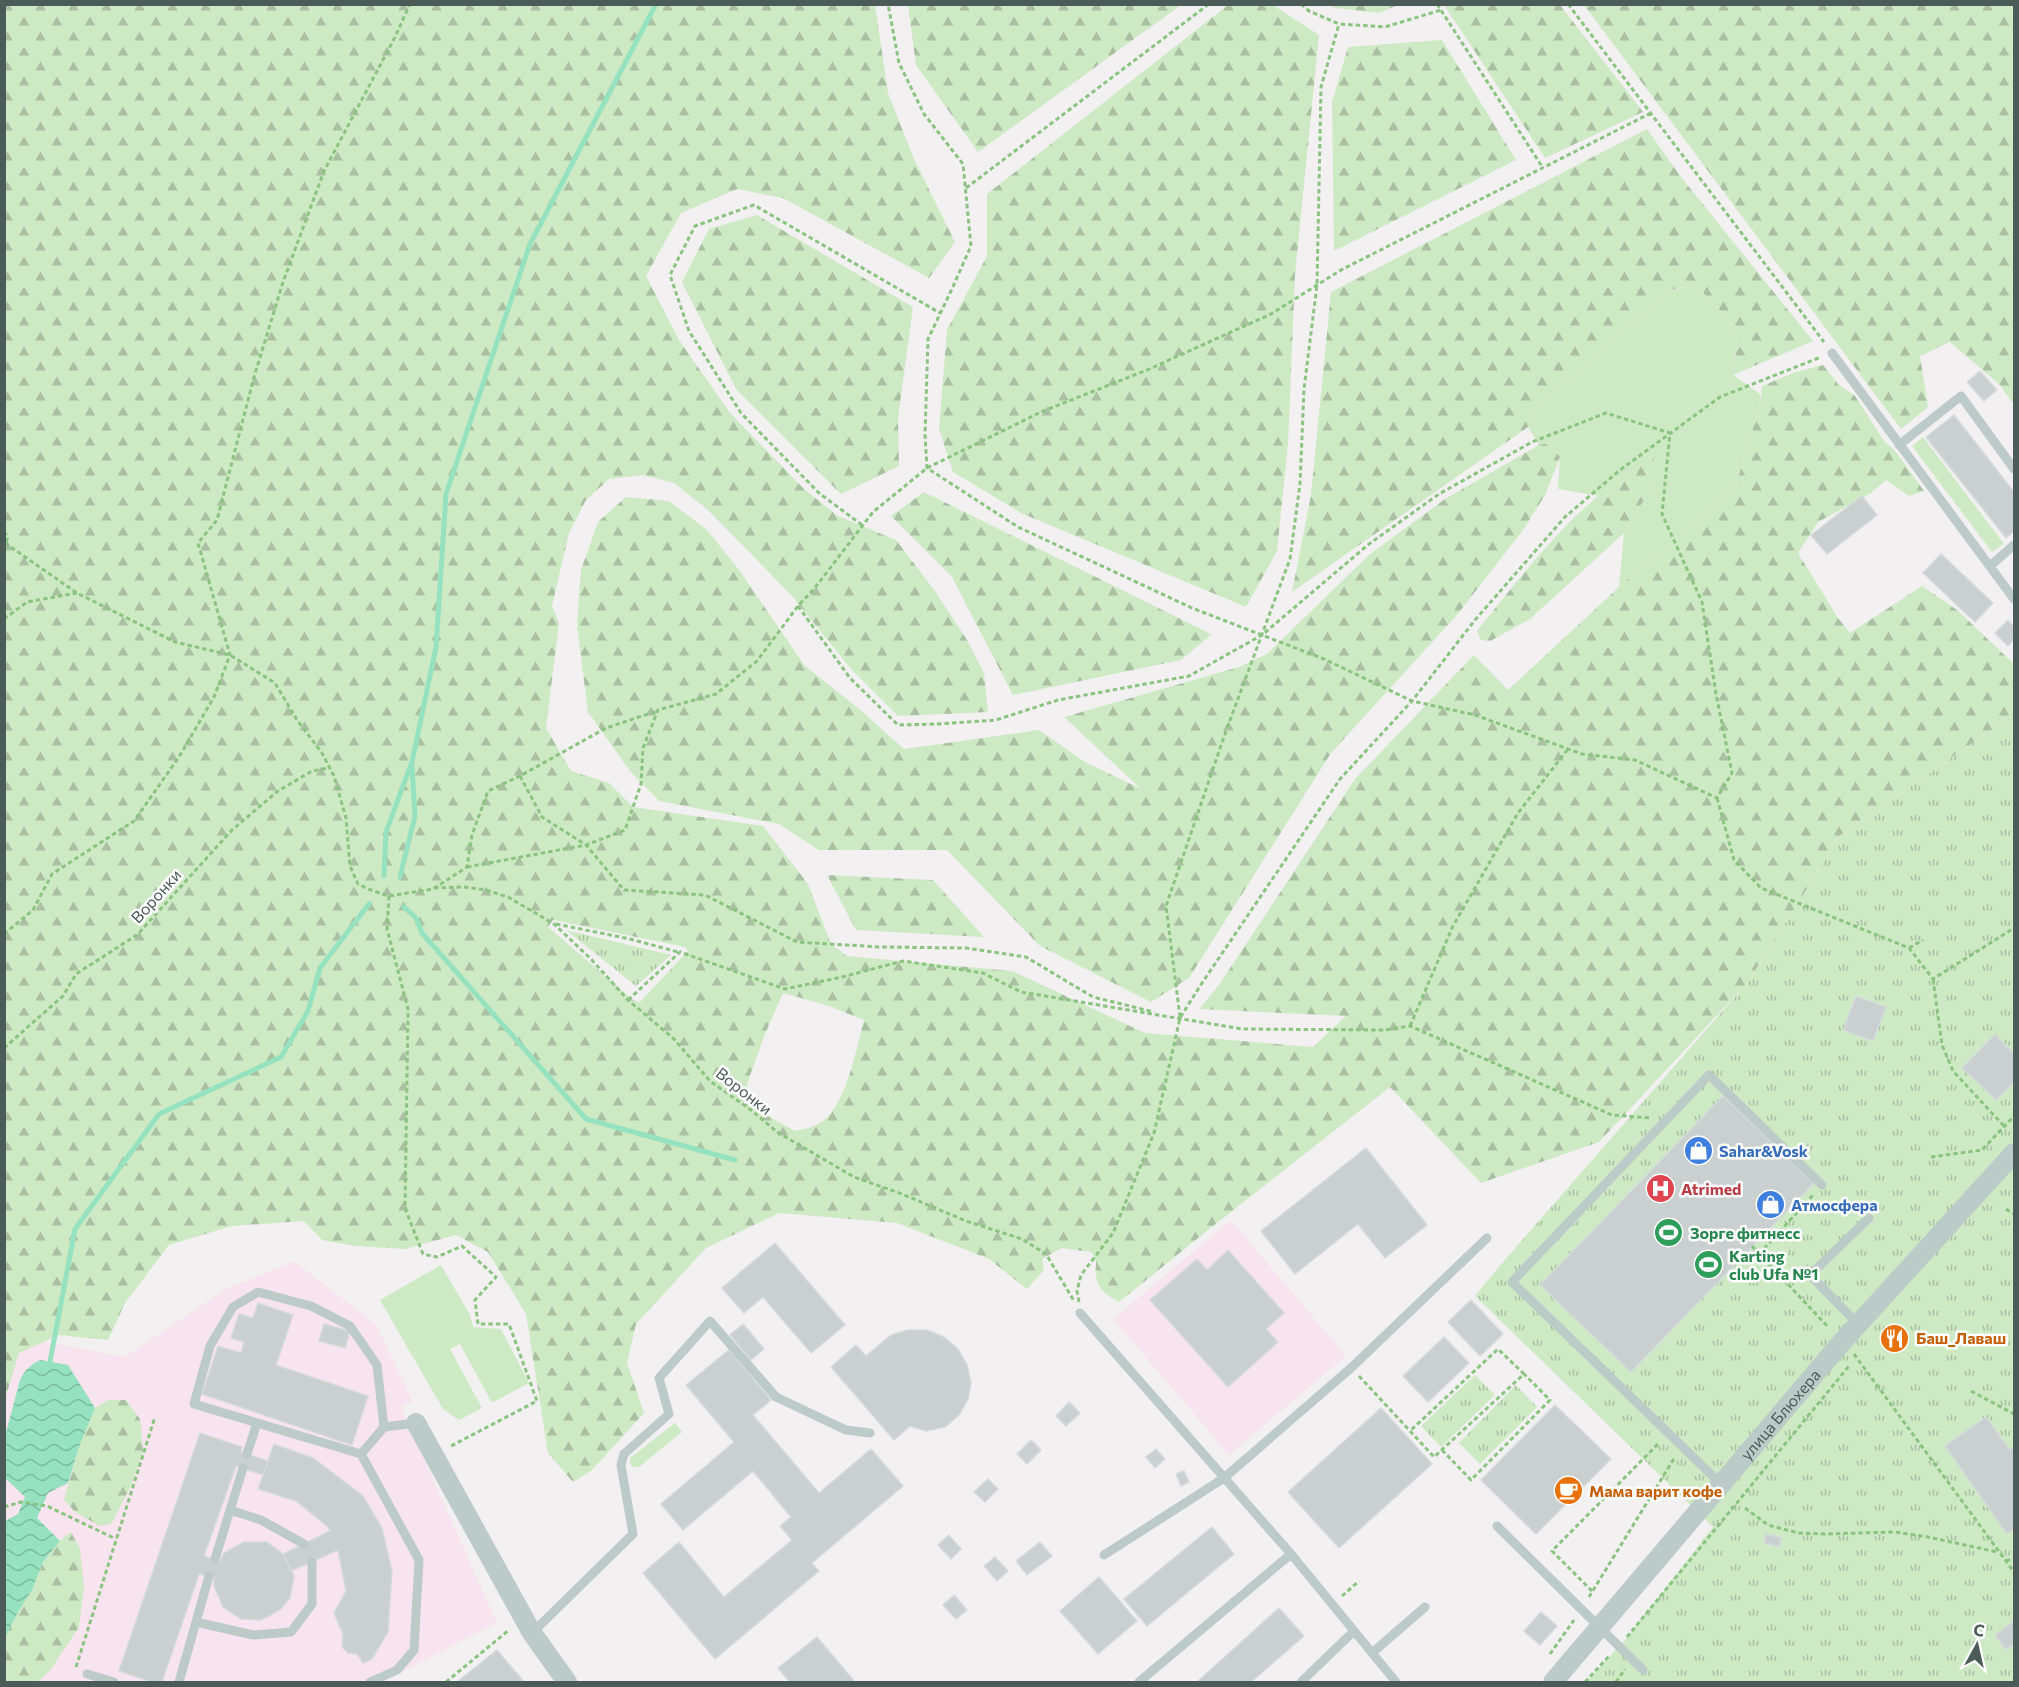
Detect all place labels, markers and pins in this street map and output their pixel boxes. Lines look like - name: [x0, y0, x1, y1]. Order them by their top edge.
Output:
- shop icon: Sahar&Vosk: [1682, 1135, 1714, 1167]
- place label: Sahar&Vosk: [1719, 1141, 1809, 1160]
- hospital icon: Atrimed: [1644, 1173, 1676, 1205]
- place label: Atrimed: [1681, 1179, 1741, 1198]
- shop icon: Атмосфера: [1754, 1189, 1786, 1221]
- place label: Атмосфера: [1791, 1195, 1878, 1214]
- sports icon: Зорге фитнесс: [1653, 1217, 1685, 1249]
- place label: Зорге фитнесс: [1690, 1223, 1800, 1242]
- place label: Karting club Ufa №1: [1729, 1246, 1818, 1283]
- sports icon: Karting club Ufa №1: [1692, 1249, 1724, 1281]
- restaurant icon: Баш_Лаваш: [1879, 1322, 1911, 1354]
- place label: Баш_Лаваш: [1916, 1328, 2006, 1347]
- cafe icon: Мама варит кофе: [1552, 1475, 1584, 1507]
- place label: Мама варит кофе: [1589, 1481, 1722, 1500]

